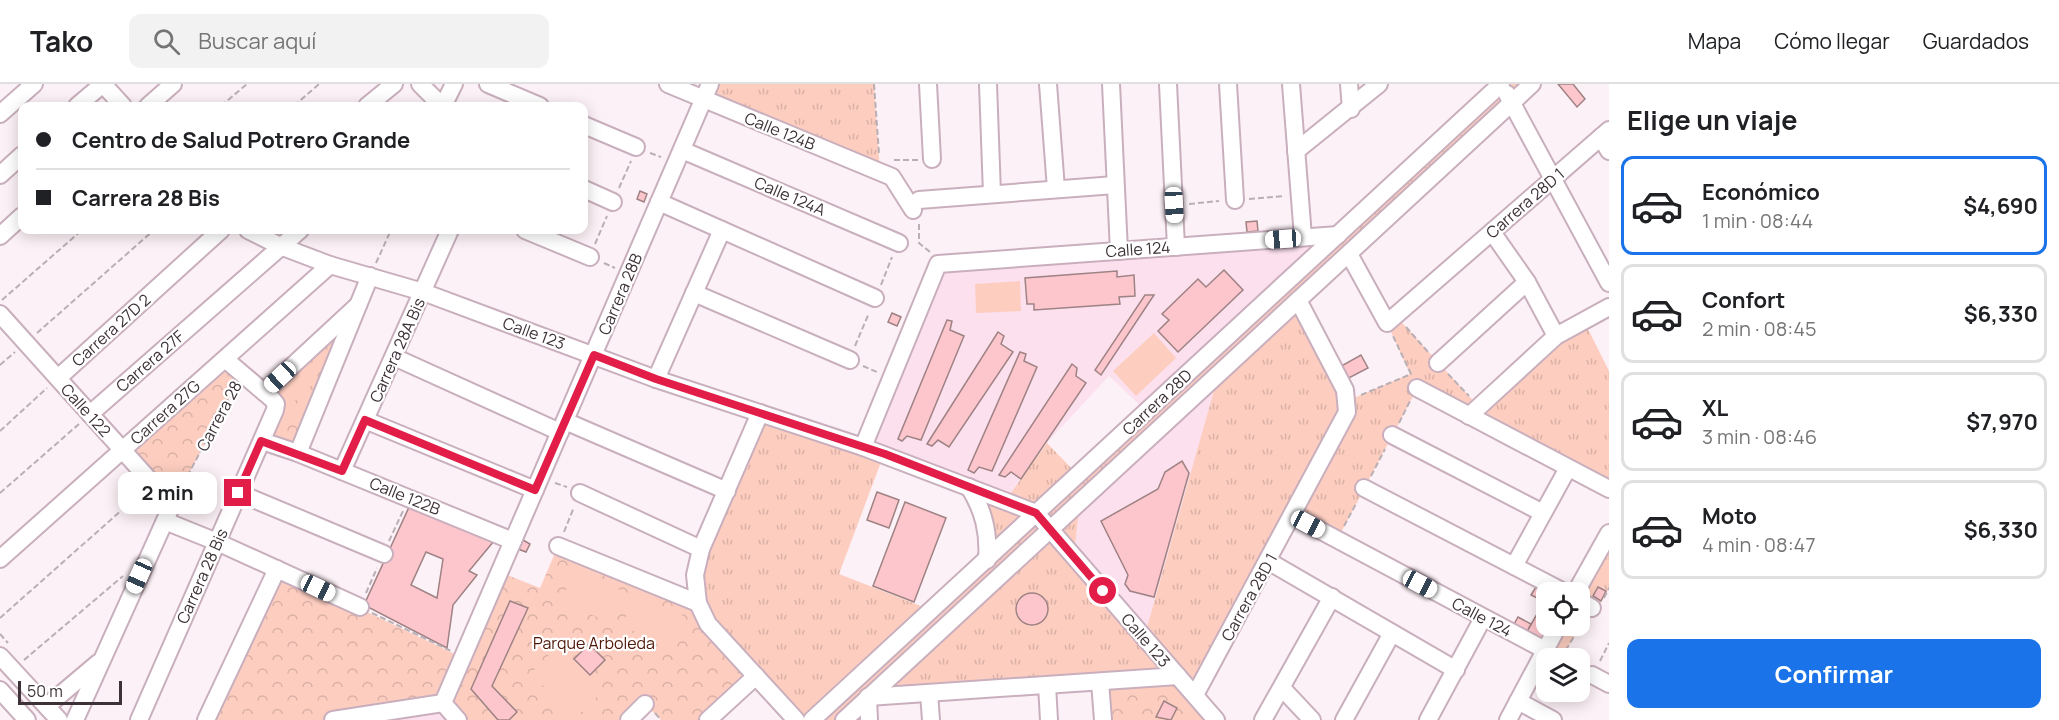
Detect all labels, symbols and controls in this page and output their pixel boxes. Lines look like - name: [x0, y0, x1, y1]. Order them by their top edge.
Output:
- search box: [129, 14, 549, 68]
- text: Tako: [30, 22, 93, 60]
- icon: search: [150, 25, 183, 58]
- text: Buscar aquí: [198, 26, 316, 56]
- text: Mapa: [1688, 27, 1741, 55]
- text: Cómo llegar: [1774, 27, 1890, 55]
- text: Guardados: [1923, 27, 2029, 55]
- text: Elige un viaje: [1627, 101, 1798, 138]
- street label: Calle 124B: [741, 107, 819, 155]
- text: Centro de Salud Potrero Grande: [72, 125, 410, 155]
- street label: Carrera 28D 1: [1481, 163, 1569, 243]
- street label: Calle 124A: [751, 171, 829, 221]
- text: Económico: [1702, 177, 1820, 207]
- icon: car: [1630, 179, 1684, 233]
- text: Carrera 28 Bis: [72, 183, 220, 213]
- car: [1164, 187, 1184, 223]
- text: $4,690: [1963, 191, 2038, 221]
- text: 1 min · 08:44: [1702, 207, 1813, 234]
- car: [1264, 229, 1302, 249]
- street label: Calle 124: [1105, 236, 1171, 262]
- street label: Carrera 28B: [593, 250, 647, 338]
- text: Confort: [1702, 285, 1785, 315]
- icon: car: [1630, 287, 1684, 341]
- street label: Carrera 27D 2: [67, 289, 155, 371]
- street label: Carrera 28A Bis: [364, 294, 430, 406]
- text: $6,330: [1964, 299, 2038, 329]
- street label: Calle 123: [500, 312, 568, 354]
- text: 2 min · 08:45: [1702, 315, 1817, 342]
- street label: Carrera 27F: [111, 325, 189, 397]
- car: [261, 358, 299, 396]
- street label: Carrera 28D: [1117, 364, 1197, 440]
- street label: Carrera 27G: [125, 375, 205, 449]
- street label: Carrera 28: [191, 377, 247, 455]
- street label: Calle 122: [56, 379, 116, 441]
- text: XL: [1702, 393, 1728, 423]
- icon: car: [1630, 395, 1684, 449]
- text: $7,970: [1966, 407, 2038, 437]
- text: 3 min · 08:46: [1702, 423, 1817, 450]
- callout: 2 min: [118, 472, 217, 514]
- street label: Calle 122B: [366, 472, 444, 520]
- text: 2 min: [141, 479, 194, 506]
- route end: [224, 479, 251, 506]
- text: Moto: [1702, 501, 1757, 531]
- icon: car: [1630, 503, 1684, 557]
- car: [1288, 508, 1328, 540]
- text: $6,330: [1964, 515, 2038, 545]
- street label: Carrera 28 Bis: [171, 525, 233, 627]
- text: 4 min · 08:47: [1702, 531, 1815, 558]
- street label: Carrera 28D 1: [1216, 549, 1282, 645]
- car: [123, 556, 155, 596]
- car: [1400, 568, 1440, 600]
- car: [298, 572, 338, 604]
- route start: [1089, 577, 1116, 604]
- map controls: [1536, 582, 1590, 702]
- button: locate: [1536, 582, 1590, 636]
- street label: Calle 124: [1448, 592, 1516, 642]
- street label: Calle 123: [1117, 608, 1175, 672]
- park label: Parque Arboleda: [533, 632, 655, 654]
- button: Confirmar: [1627, 639, 2041, 708]
- button: layers: [1536, 648, 1590, 702]
- scale bar: [18, 678, 122, 706]
- text: 50 m: [27, 680, 63, 702]

